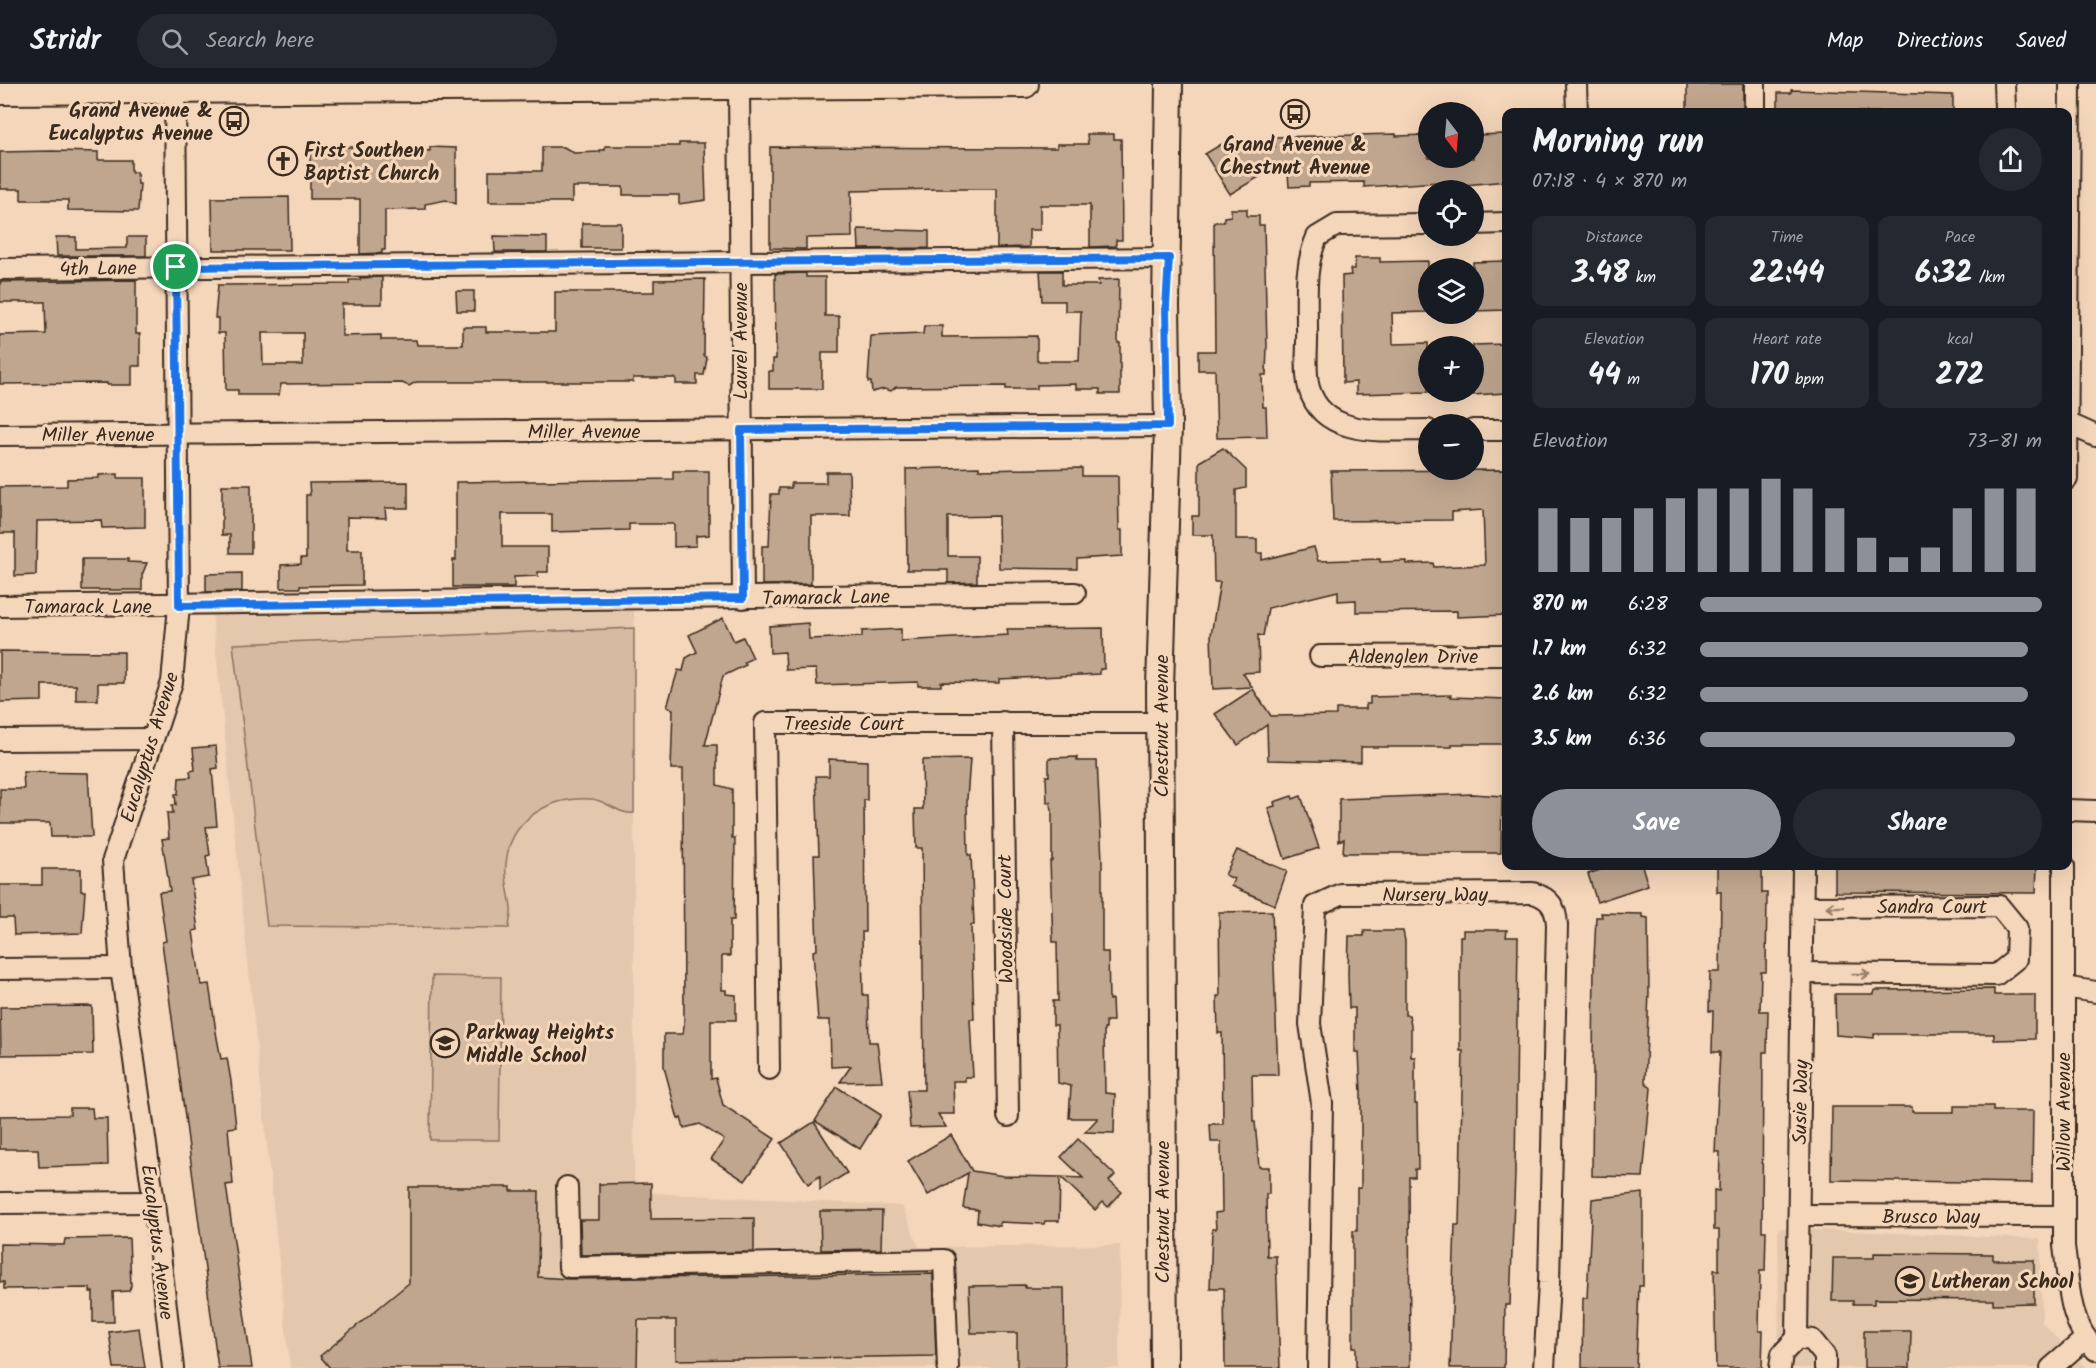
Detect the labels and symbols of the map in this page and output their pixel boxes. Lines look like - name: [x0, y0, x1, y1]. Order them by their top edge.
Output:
- place label: Grand Avenue & Eucalyptus Avenue: [49, 96, 213, 151]
- bus stop icon: Grand Avenue & Chestnut Avenue: [1279, 98, 1311, 130]
- north arrow: [1418, 102, 1484, 168]
- bus stop icon: Grand Avenue & Eucalyptus Avenue: [218, 105, 250, 137]
- place label: Grand Avenue & Chestnut Avenue: [1220, 130, 1371, 185]
- place label: First Southen Baptist Church: [304, 136, 439, 191]
- church icon: First Southen Baptist Church: [267, 145, 299, 177]
- pin: [150, 241, 201, 292]
- street label: 4th Lane: [59, 253, 137, 287]
- street label: Laurel Avenue: [726, 282, 758, 400]
- street label: Miller Avenue: [528, 417, 640, 449]
- street label: Miller Avenue: [42, 420, 154, 452]
- street label: Tamarack Lane: [762, 582, 890, 616]
- street label: Tamarack Lane: [24, 592, 152, 624]
- street label: Aldenglen Drive: [1348, 642, 1478, 674]
- street label: Chestnut Avenue: [1147, 655, 1179, 797]
- street label: Eucalyptus Avenue: [113, 668, 189, 827]
- street label: Treeside Court: [784, 709, 905, 741]
- street label: Woodside Court: [990, 854, 1024, 984]
- street label: Nursery Way: [1382, 880, 1488, 912]
- street label: Sandra Court: [1877, 892, 1987, 924]
- one-way arrow: [1825, 901, 1845, 913]
- one-way arrow: [1850, 968, 1870, 980]
- place label: Parkway Heights Middle School: [466, 1018, 615, 1073]
- school or university icon: Parkway Heights Middle School: [429, 1027, 461, 1059]
- street label: Willow Avenue: [2049, 1052, 2081, 1172]
- street label: Susie Way: [1785, 1059, 1819, 1145]
- street label: Chestnut Avenue: [1148, 1141, 1180, 1283]
- street label: Eucalyptus Avenue: [131, 1163, 181, 1322]
- street label: Brusco Way: [1882, 1202, 1981, 1234]
- school or university icon: Lutheran School: [1894, 1265, 1926, 1297]
- place label: Lutheran School: [1931, 1267, 2074, 1299]

